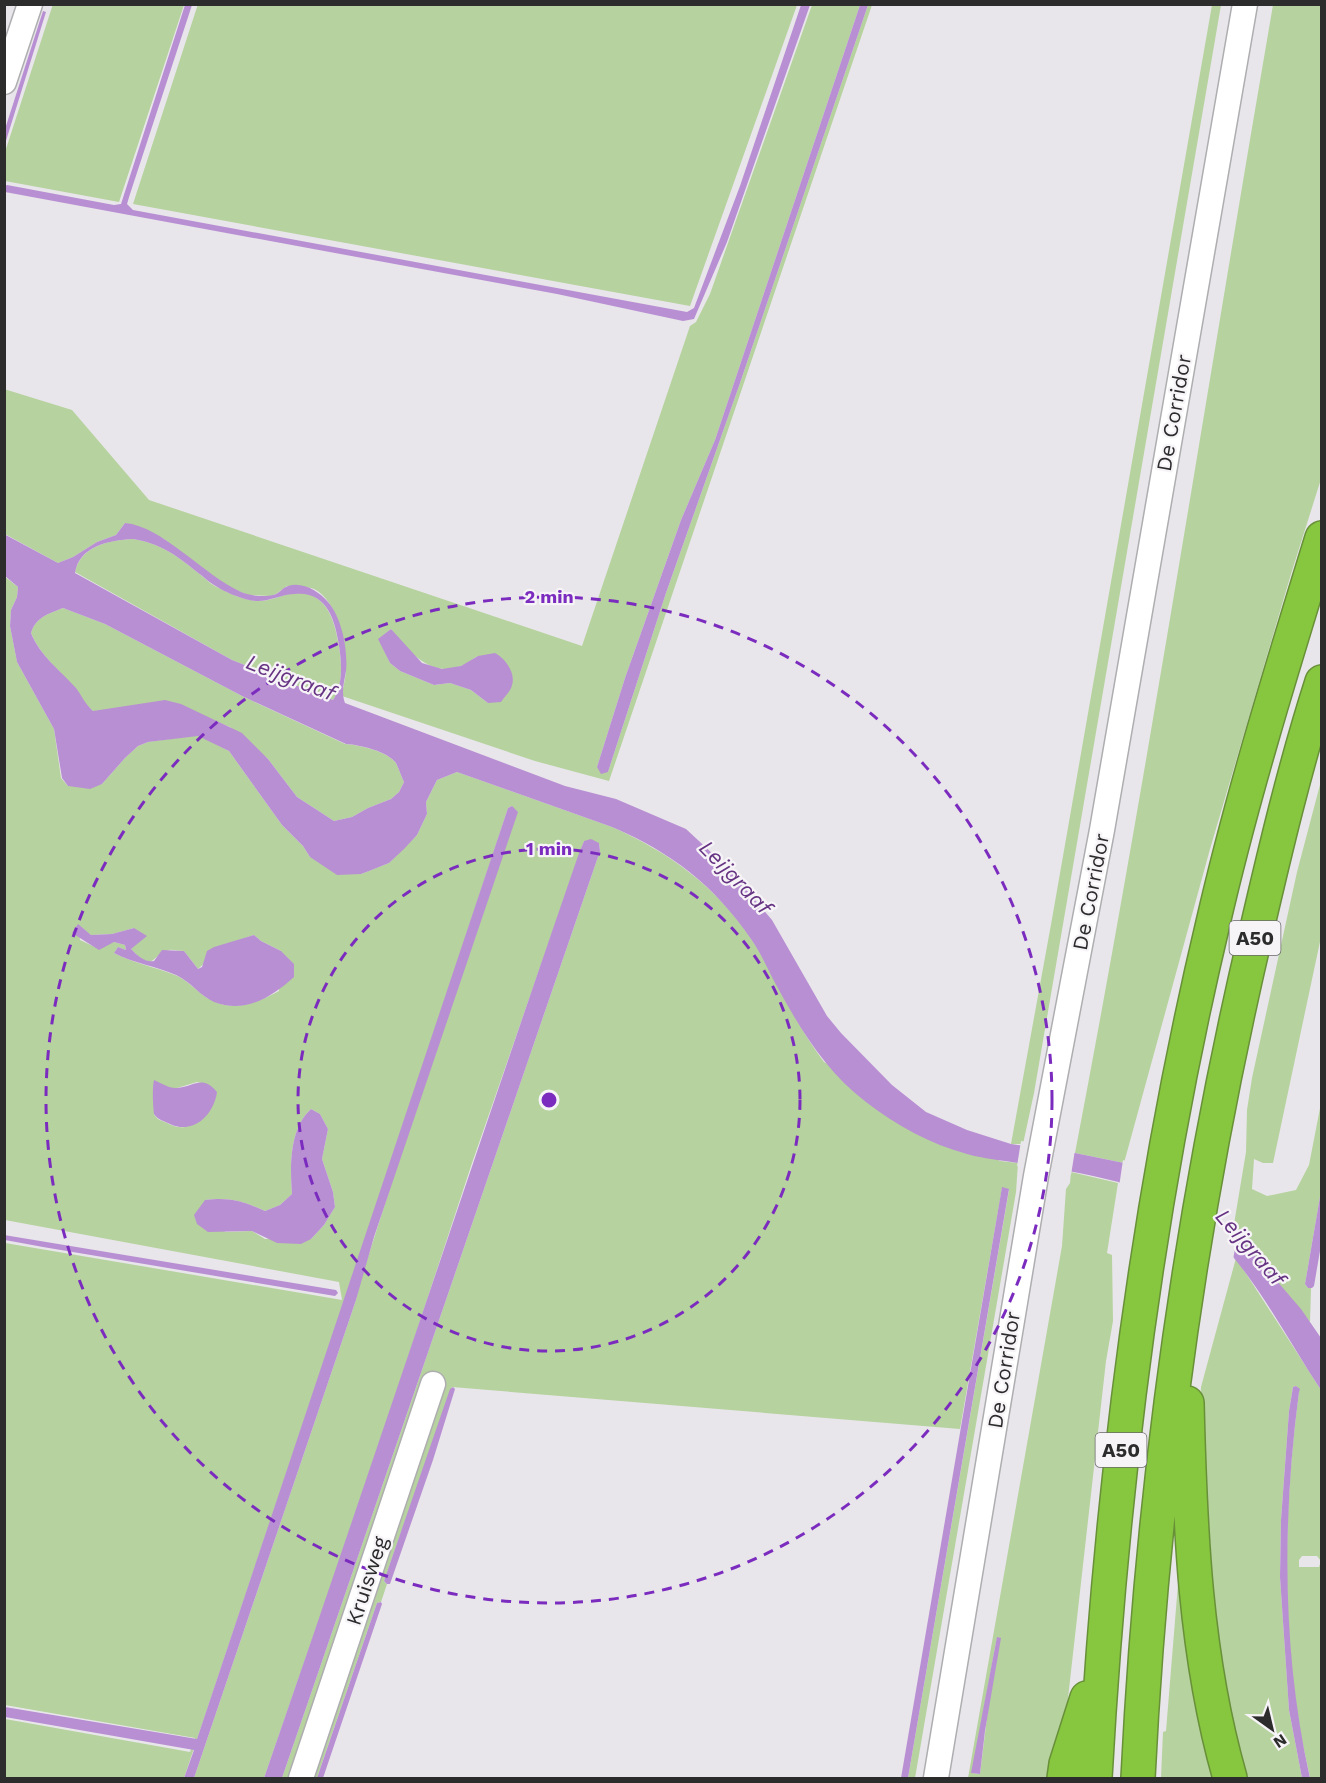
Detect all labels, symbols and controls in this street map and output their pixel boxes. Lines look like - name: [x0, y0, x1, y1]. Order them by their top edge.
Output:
- street label: De Corridor: [1151, 352, 1196, 473]
- text: 2 min: [524, 586, 574, 607]
- water label: Leijgraaf: [243, 649, 341, 707]
- street label: De Corridor: [1067, 831, 1114, 952]
- water label: Leijgraaf: [694, 835, 779, 922]
- text: 1 min: [526, 838, 572, 859]
- road number: A50: [1230, 921, 1280, 955]
- centre of rings: [539, 1090, 559, 1110]
- water label: Leijgraaf: [1210, 1204, 1292, 1293]
- street label: De Corridor: [982, 1309, 1025, 1430]
- road number: A50: [1096, 1433, 1146, 1467]
- street label: Kruisweg: [340, 1533, 393, 1628]
- north arrow: [1242, 1699, 1302, 1759]
- text: N: [1270, 1730, 1290, 1752]

